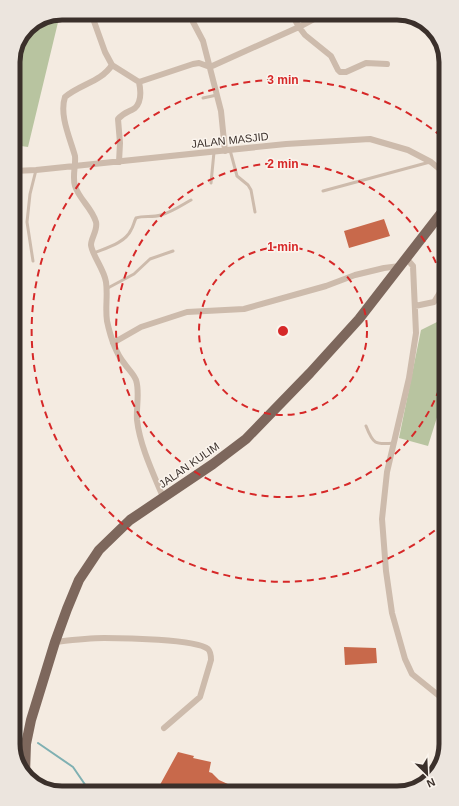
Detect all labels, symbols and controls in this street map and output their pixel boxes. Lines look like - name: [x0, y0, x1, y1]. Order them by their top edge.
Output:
- text: 3 min: [267, 73, 299, 87]
- street label: JALAN MASJID: [191, 130, 269, 150]
- text: 2 min: [267, 157, 299, 171]
- text: 1 min: [267, 240, 299, 254]
- centre of rings: [276, 324, 290, 338]
- street label: JALAN KULIM: [157, 440, 221, 490]
- north arrow: [407, 754, 447, 794]
- text: N: [425, 776, 437, 790]

